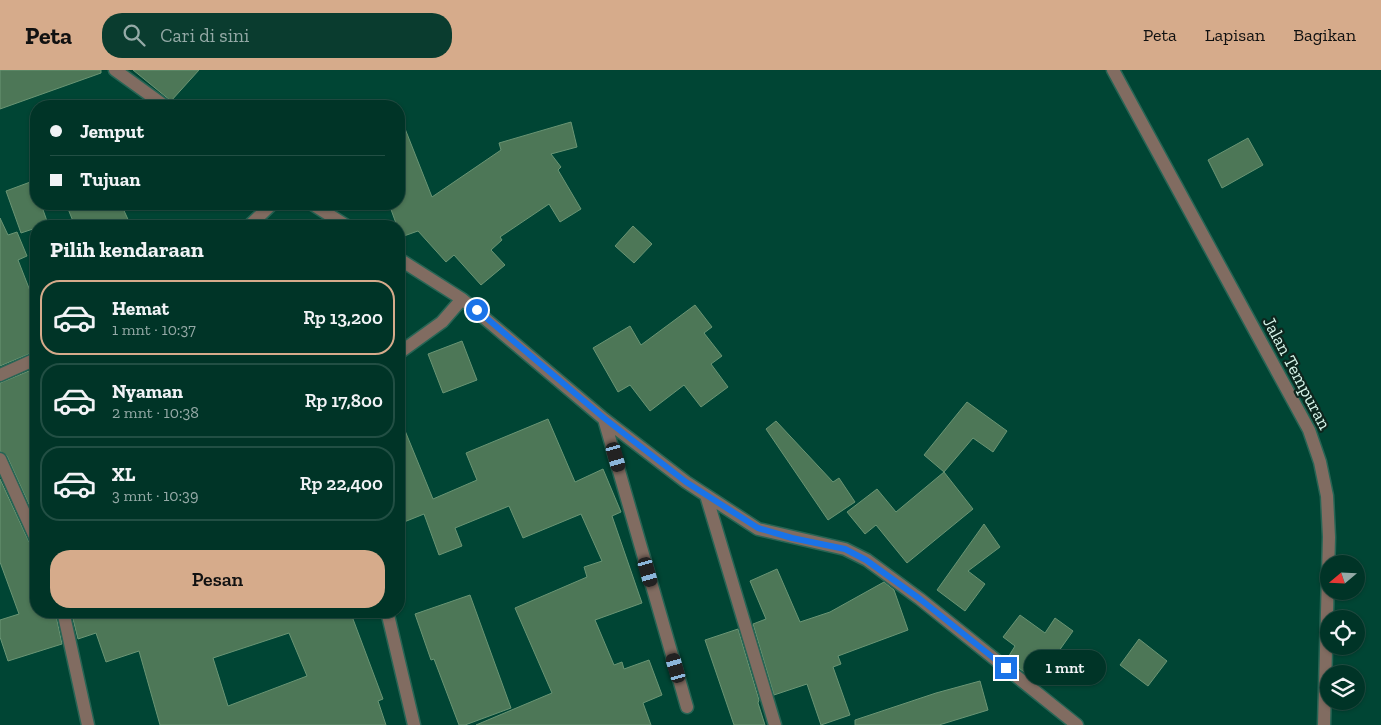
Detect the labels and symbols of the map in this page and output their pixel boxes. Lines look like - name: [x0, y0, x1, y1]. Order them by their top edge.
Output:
- route start: [466, 299, 488, 321]
- street label: Jalan Tempuran: [1258, 313, 1336, 434]
- car: [604, 441, 627, 473]
- north arrow: [1320, 555, 1365, 600]
- car: [636, 556, 659, 588]
- callout: 1 mnt: [1024, 650, 1106, 686]
- car: [664, 652, 687, 684]
- route end: [995, 657, 1017, 679]

